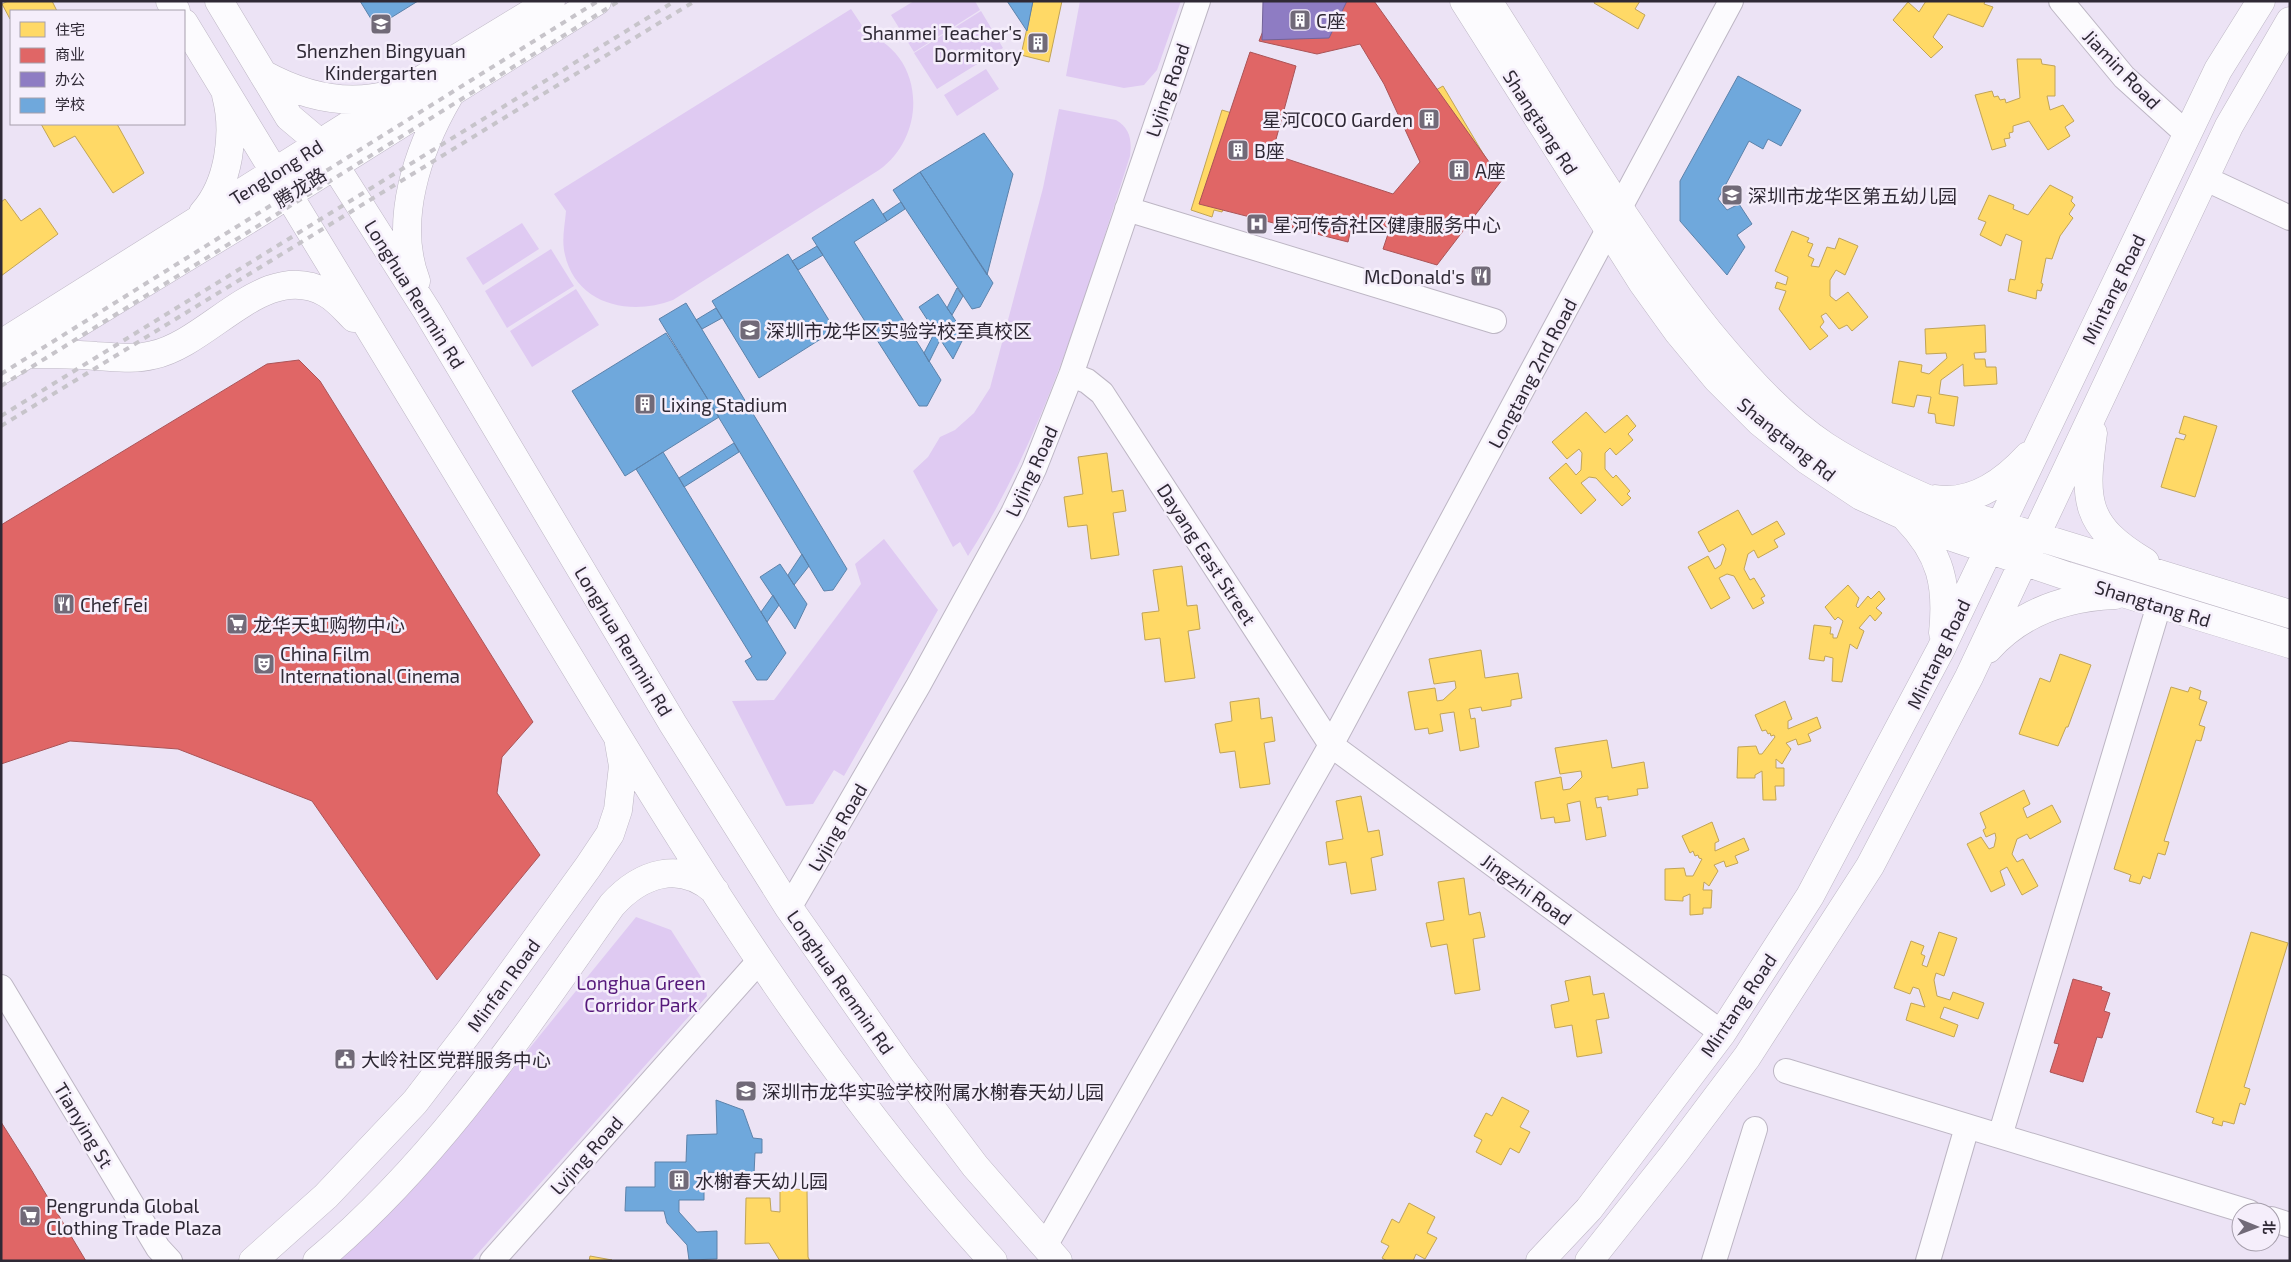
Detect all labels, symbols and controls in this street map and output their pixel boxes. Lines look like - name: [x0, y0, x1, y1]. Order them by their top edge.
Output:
- building icon: C座: [1288, 8, 1312, 32]
- place label: C座: [1316, 9, 1346, 32]
- legend: [10, 10, 185, 125]
- school or university icon: Shenzhen Bingyuan Kindergarten: [369, 12, 393, 36]
- text: 住宅: [55, 20, 85, 38]
- place label: Shanmei Teacher's Dormitory: [862, 21, 1022, 66]
- street label: Jiamin Road: [2078, 24, 2166, 114]
- building icon: Shanmei Teacher's Dormitory: [1026, 31, 1050, 55]
- place label: Shenzhen Bingyuan Kindergarten: [296, 39, 466, 84]
- street label: Lvjing Road: [1140, 40, 1194, 140]
- text: 商业: [55, 45, 85, 63]
- street label: Shangtang Rd: [1499, 65, 1583, 179]
- text: 办公: [55, 70, 85, 88]
- text: 学校: [55, 95, 85, 113]
- building icon: 星河COCO Garden: [1417, 107, 1441, 131]
- place label: 星河COCO Garden: [1262, 108, 1413, 131]
- street label: Tenglong Rd: [225, 134, 327, 210]
- building icon: B座: [1226, 138, 1250, 162]
- place label: B座: [1254, 139, 1285, 162]
- building icon: A座: [1447, 158, 1471, 182]
- place label: A座: [1475, 159, 1506, 182]
- street label: 腾龙路: [270, 162, 330, 212]
- school or university icon: 深圳市龙华区第五幼儿园: [1720, 183, 1744, 207]
- place label: 深圳市龙华区第五幼儿园: [1748, 184, 1957, 207]
- hospital icon: 星河传奇社区健康服务中心: [1245, 212, 1269, 236]
- place label: 星河传奇社区健康服务中心: [1273, 213, 1501, 236]
- street label: Longhua Renmin Rd: [360, 215, 470, 373]
- street label: Mintang Road: [2076, 230, 2150, 348]
- restaurant icon: McDonald's: [1469, 264, 1493, 288]
- place label: McDonald's: [1364, 265, 1465, 288]
- street label: Longtang 2nd Road: [1483, 294, 1581, 452]
- school or university icon: 深圳市龙华区实验学校至真校区: [738, 318, 762, 342]
- place label: 深圳市龙华区实验学校至真校区: [766, 319, 1032, 342]
- building icon: Lixing Stadium: [633, 392, 657, 416]
- street label: Shangtang Rd: [1733, 392, 1841, 486]
- place label: Lixing Stadium: [661, 393, 787, 416]
- street label: Lvjing Road: [1000, 422, 1062, 520]
- street label: Dayang East Street: [1153, 479, 1261, 629]
- street label: Longhua Renmin Rd: [570, 562, 678, 720]
- street label: Shangtang Rd: [2092, 574, 2214, 632]
- restaurant icon: Chef Fei: [52, 592, 76, 616]
- place label: Chef Fei: [80, 593, 148, 616]
- street label: Mintang Road: [1901, 595, 1975, 713]
- supermarket icon: 龙华天虹购物中心: [225, 612, 249, 636]
- place label: 龙华天虹购物中心: [253, 613, 405, 636]
- place label: China Film International Cinema: [280, 642, 460, 687]
- theatre icon: China Film International Cinema: [252, 652, 276, 676]
- street label: Lvjing Road: [803, 779, 871, 875]
- street label: Jingzhi Road: [1477, 848, 1577, 930]
- street label: Longhua Renmin Rd: [783, 905, 899, 1059]
- street label: Minfan Road: [462, 934, 544, 1036]
- street label: Mintang Road: [1695, 949, 1781, 1061]
- park label: Longhua Green Corridor Park: [576, 971, 706, 1016]
- public building icon: 大岭社区党群服务中心: [333, 1047, 357, 1071]
- place label: 大岭社区党群服务中心: [361, 1048, 551, 1071]
- street label: Tianying St: [50, 1078, 118, 1172]
- school or university icon: 深圳市龙华实验学校附属水榭春天幼儿园: [734, 1079, 758, 1103]
- place label: 深圳市龙华实验学校附属水榭春天幼儿园: [762, 1080, 1104, 1103]
- street label: Lvjing Road: [545, 1111, 627, 1199]
- building icon: 水榭春天幼儿园: [667, 1168, 691, 1192]
- place label: 水榭春天幼儿园: [695, 1169, 828, 1192]
- place label: Pengrunda Global Clothing Trade Plaza: [46, 1194, 222, 1239]
- north arrow: [2231, 1202, 2281, 1252]
- supermarket icon: Pengrunda Global Clothing Trade Plaza: [18, 1204, 42, 1228]
- text: 北: [2261, 1220, 2278, 1234]

